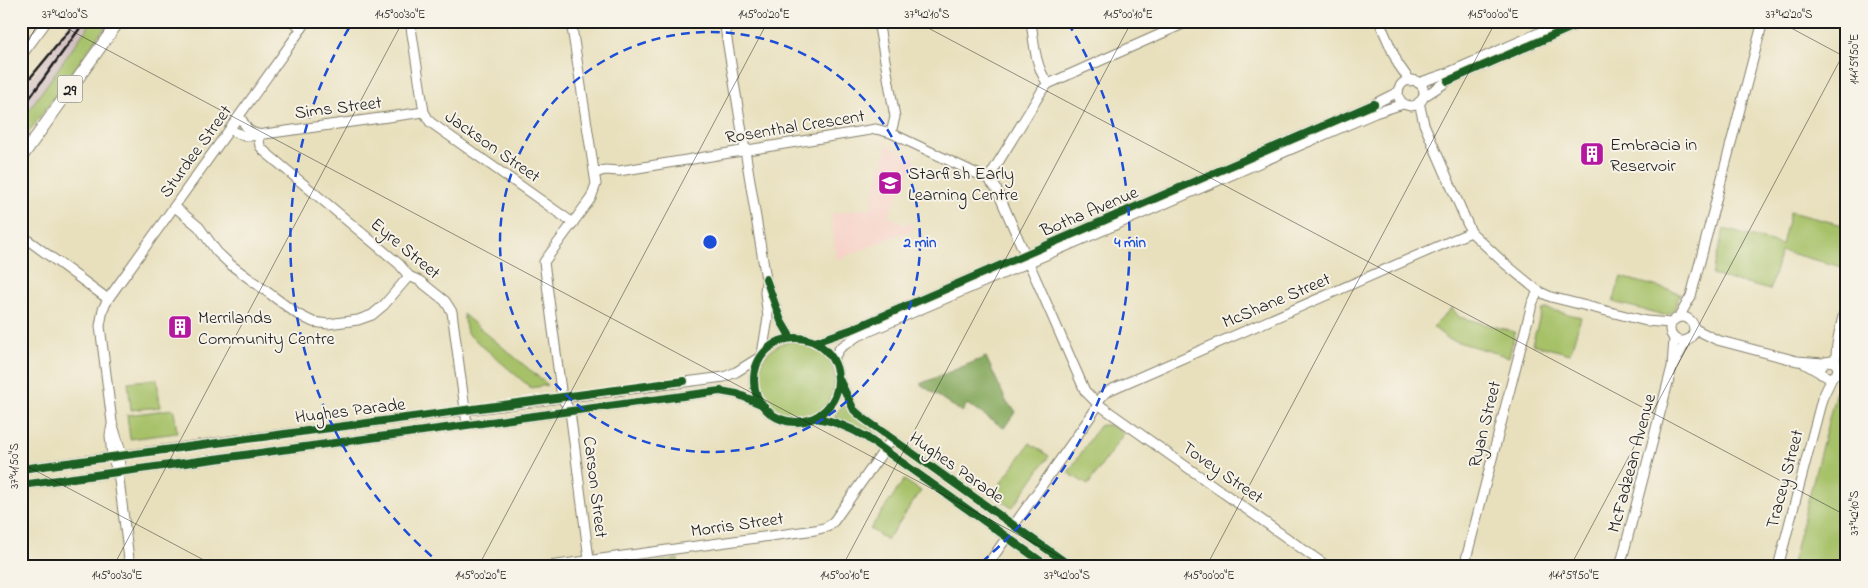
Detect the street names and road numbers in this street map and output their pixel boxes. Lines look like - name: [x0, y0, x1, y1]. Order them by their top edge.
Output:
- road number: 29: [58, 76, 82, 102]
- street label: Sims Street: [293, 91, 383, 127]
- street label: Sturdee Street: [154, 100, 239, 204]
- street label: Rosenthal Crescent: [724, 104, 867, 152]
- street label: Jackson Street: [439, 105, 545, 190]
- street label: Botha Avenue: [1036, 180, 1144, 246]
- street label: Eyre Street: [364, 212, 445, 287]
- street label: McShane Street: [1219, 267, 1335, 336]
- street label: Ryan Street: [1463, 378, 1509, 471]
- street label: McFadzean Avenue: [1602, 390, 1664, 536]
- street label: Hughes Parade: [294, 392, 408, 433]
- street label: Hughes Parade: [902, 426, 1009, 512]
- street label: Tracey Street: [1760, 427, 1812, 532]
- street label: Carson Street: [575, 435, 613, 540]
- street label: Tovey Street: [1176, 436, 1268, 511]
- street label: Morris Street: [689, 507, 785, 545]

